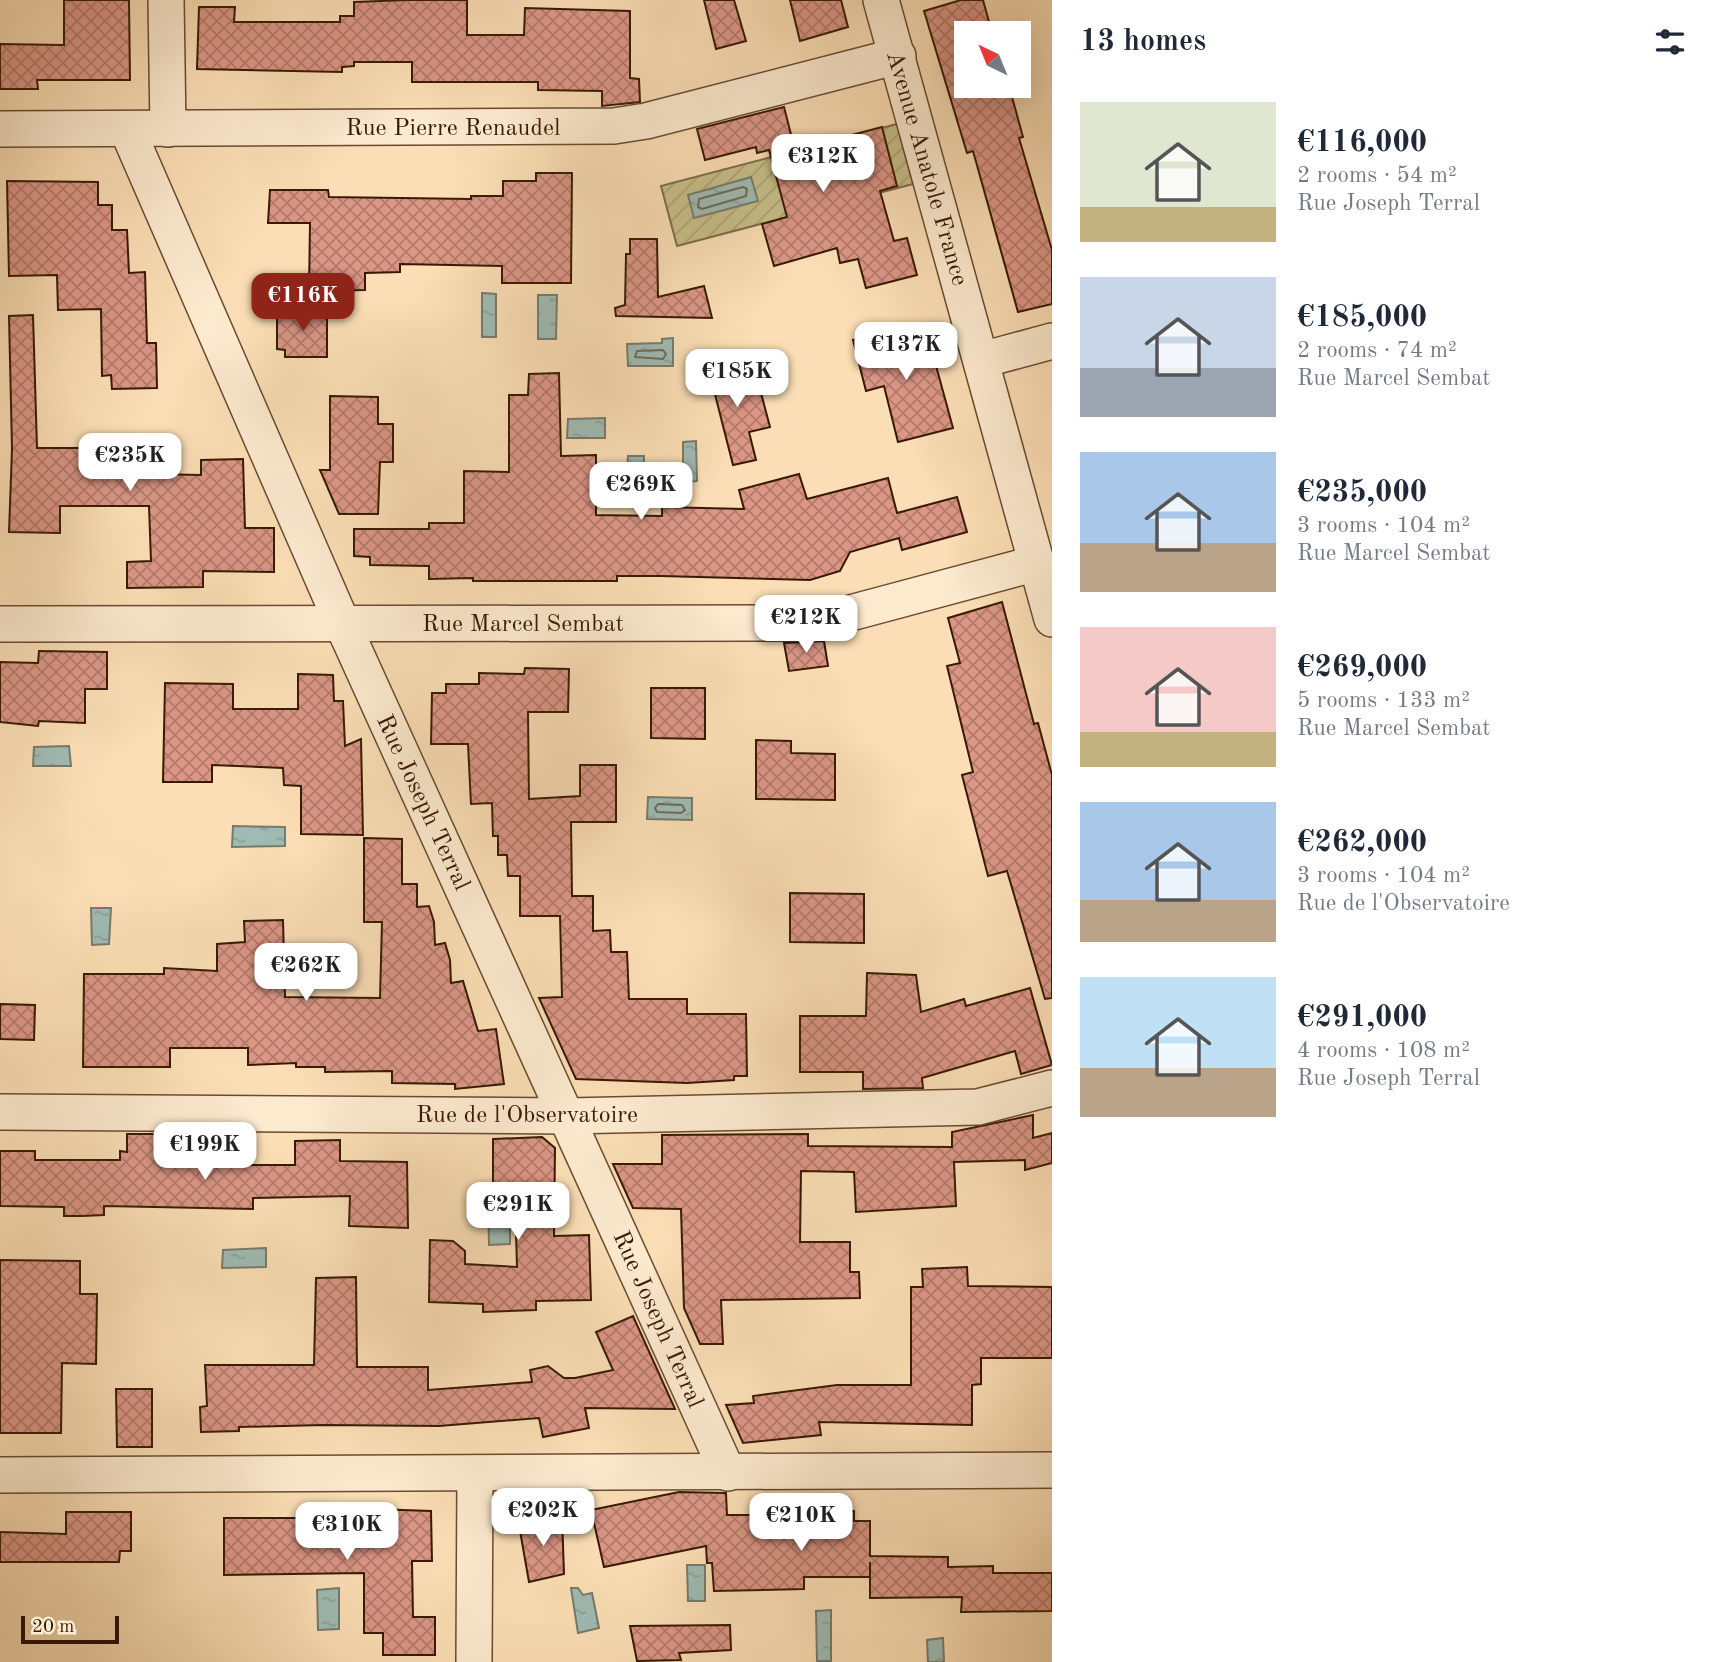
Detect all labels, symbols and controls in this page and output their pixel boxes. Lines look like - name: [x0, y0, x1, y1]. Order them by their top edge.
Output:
- north arrow: [954, 21, 1031, 98]
- map controls: [954, 21, 1031, 98]
- icon: filters: [1651, 23, 1689, 61]
- text: 13 homes: [1080, 27, 1206, 57]
- street label: Avenue Anatole France: [881, 48, 971, 289]
- street label: Rue Pierre Renaudel: [346, 117, 560, 141]
- text: €116,000: [1297, 128, 1427, 158]
- icon: home: [1136, 130, 1220, 214]
- pin: €312K: [774, 134, 872, 194]
- text: €312K: [787, 145, 859, 168]
- text: 2 rooms · 54 m²: [1297, 164, 1457, 187]
- text: Rue Joseph Terral: [1297, 192, 1480, 215]
- pin: €116K: [254, 274, 352, 333]
- text: €116K: [267, 284, 339, 307]
- text: €185,000: [1297, 303, 1427, 333]
- icon: home: [1136, 305, 1220, 389]
- pin: €137K: [857, 322, 955, 382]
- text: €137K: [870, 333, 942, 356]
- text: 2 rooms · 74 m²: [1297, 339, 1457, 362]
- pin: €185K: [688, 350, 786, 409]
- text: €185K: [701, 360, 773, 383]
- text: Rue Marcel Sembat: [1297, 367, 1490, 390]
- pin: €235K: [81, 434, 179, 493]
- text: €235K: [94, 444, 166, 467]
- pin: €269K: [592, 462, 690, 522]
- text: €269K: [605, 473, 677, 496]
- text: €235,000: [1297, 478, 1427, 508]
- icon: home: [1136, 480, 1220, 564]
- text: 3 rooms · 104 m²: [1297, 514, 1470, 537]
- text: Rue Marcel Sembat: [1297, 542, 1490, 565]
- pin: €212K: [757, 596, 855, 655]
- text: €212K: [770, 606, 842, 629]
- street label: Rue Marcel Sembat: [422, 613, 624, 637]
- text: €269,000: [1297, 653, 1427, 683]
- icon: home: [1136, 655, 1220, 739]
- text: 5 rooms · 133 m²: [1297, 689, 1470, 712]
- street label: Rue Joseph Terral: [371, 711, 473, 894]
- text: Rue Marcel Sembat: [1297, 717, 1490, 740]
- text: €262,000: [1297, 828, 1427, 858]
- icon: home: [1136, 830, 1220, 914]
- text: 3 rooms · 104 m²: [1297, 864, 1470, 887]
- text: Rue de l'Observatoire: [1297, 892, 1510, 915]
- pin: €262K: [257, 944, 355, 1003]
- text: €262K: [270, 954, 342, 977]
- text: €291,000: [1297, 1003, 1427, 1033]
- icon: home: [1136, 1005, 1220, 1089]
- text: 4 rooms · 108 m²: [1297, 1039, 1470, 1062]
- text: Rue Joseph Terral: [1297, 1067, 1480, 1090]
- street label: Rue de l'Observatoire: [416, 1104, 638, 1128]
- pin: €199K: [156, 1122, 254, 1182]
- text: €199K: [169, 1133, 241, 1156]
- pin: €291K: [469, 1182, 567, 1242]
- text: €291K: [482, 1193, 554, 1216]
- street label: Rue Joseph Terral: [607, 1228, 707, 1412]
- pin: €202K: [494, 1488, 592, 1548]
- pin: €210K: [752, 1494, 850, 1553]
- text: €202K: [507, 1499, 579, 1522]
- pin: €310K: [298, 1502, 396, 1562]
- text: €210K: [765, 1504, 837, 1527]
- text: €310K: [311, 1513, 383, 1536]
- scale bar: [21, 1613, 119, 1645]
- text: 20 m: [32, 1618, 74, 1637]

